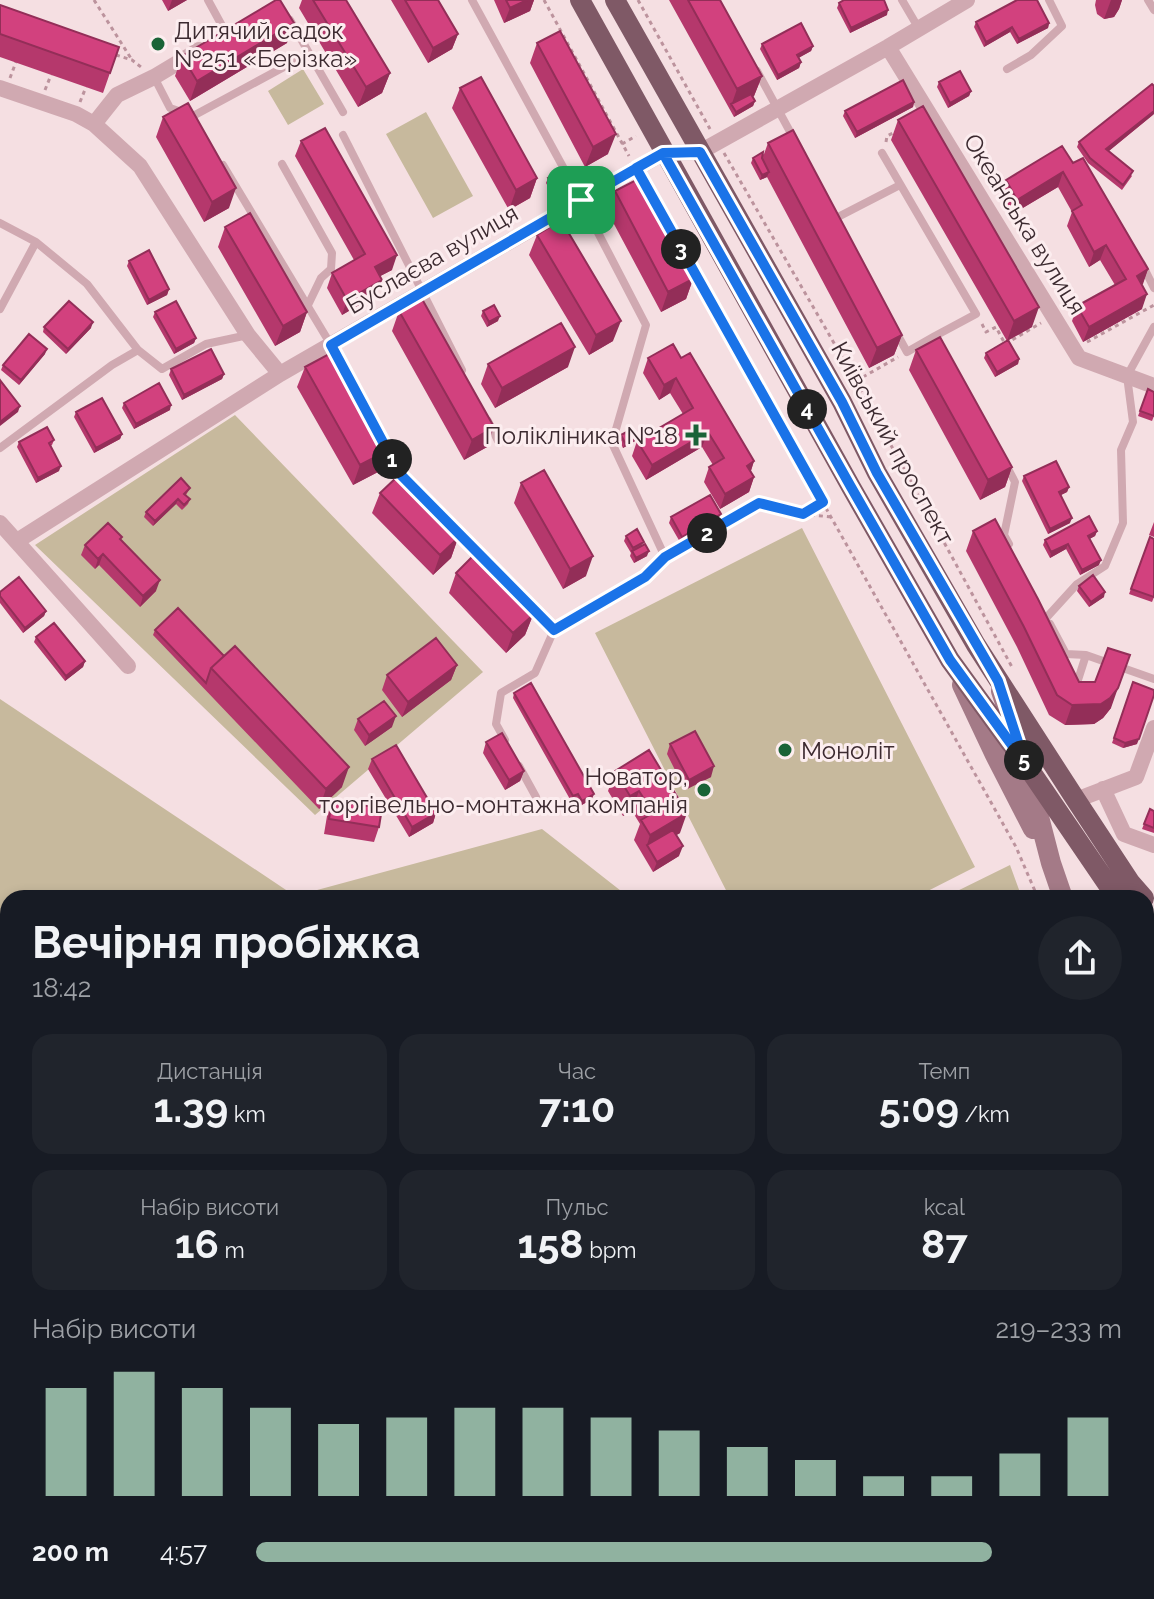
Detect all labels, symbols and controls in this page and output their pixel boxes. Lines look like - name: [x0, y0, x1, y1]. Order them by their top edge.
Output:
- place label: Дитячий садок №251 «Берізка»: [174, 16, 357, 73]
- marker: Дитячий садок №251 «Берізка»: [149, 35, 167, 53]
- street label: Океанська вулиця: [958, 128, 1092, 320]
- pin: [547, 166, 615, 234]
- icon: arrive: [559, 178, 603, 222]
- street label: Буслаєва вулиця: [341, 198, 523, 320]
- pin: 3: [661, 229, 701, 269]
- text: 3: [675, 236, 687, 262]
- street label: Київський проспект: [825, 337, 961, 550]
- pin: 4: [787, 389, 827, 429]
- text: 4: [801, 396, 813, 422]
- place label: Полікліника №18: [485, 421, 678, 450]
- marker: Полікліника №18: [685, 424, 707, 446]
- pin: 1: [372, 439, 412, 479]
- text: 1: [387, 446, 397, 472]
- pin: 2: [687, 513, 727, 553]
- text: 2: [701, 520, 713, 546]
- place label: Моноліт: [801, 736, 895, 765]
- pin: 5: [1004, 740, 1044, 780]
- marker: Моноліт: [776, 741, 794, 759]
- text: 5: [1018, 747, 1030, 773]
- place label: Новатор, торгівельно-монтажна компанія: [319, 762, 688, 819]
- marker: Новатор, торгівельно-монтажна компанія: [695, 781, 713, 799]
- button: share: [1038, 916, 1122, 1000]
- text: Вечірня пробіжка: [32, 917, 420, 968]
- text: 18:42: [32, 973, 91, 1003]
- text: Дистанція: [157, 1058, 263, 1084]
- text: Час: [558, 1058, 596, 1084]
- text: Темп: [918, 1058, 970, 1084]
- text: 1.39: [154, 1084, 228, 1131]
- text: 7:10: [539, 1084, 615, 1131]
- text: 5:09: [879, 1084, 959, 1131]
- text: km: [228, 1101, 266, 1127]
- text: /km: [959, 1101, 1010, 1127]
- text: Набір висоти: [140, 1194, 279, 1220]
- text: Пульс: [546, 1194, 608, 1220]
- text: kcal: [924, 1194, 965, 1220]
- text: 16: [175, 1220, 219, 1267]
- text: 158: [517, 1220, 584, 1267]
- text: 87: [921, 1220, 968, 1267]
- text: m: [219, 1237, 245, 1263]
- text: bpm: [584, 1237, 637, 1263]
- text: Набір висоти: [32, 1314, 196, 1344]
- text: 219–233 m: [996, 1314, 1122, 1344]
- text: 200 m: [32, 1537, 109, 1567]
- text: 4:57: [160, 1537, 207, 1567]

